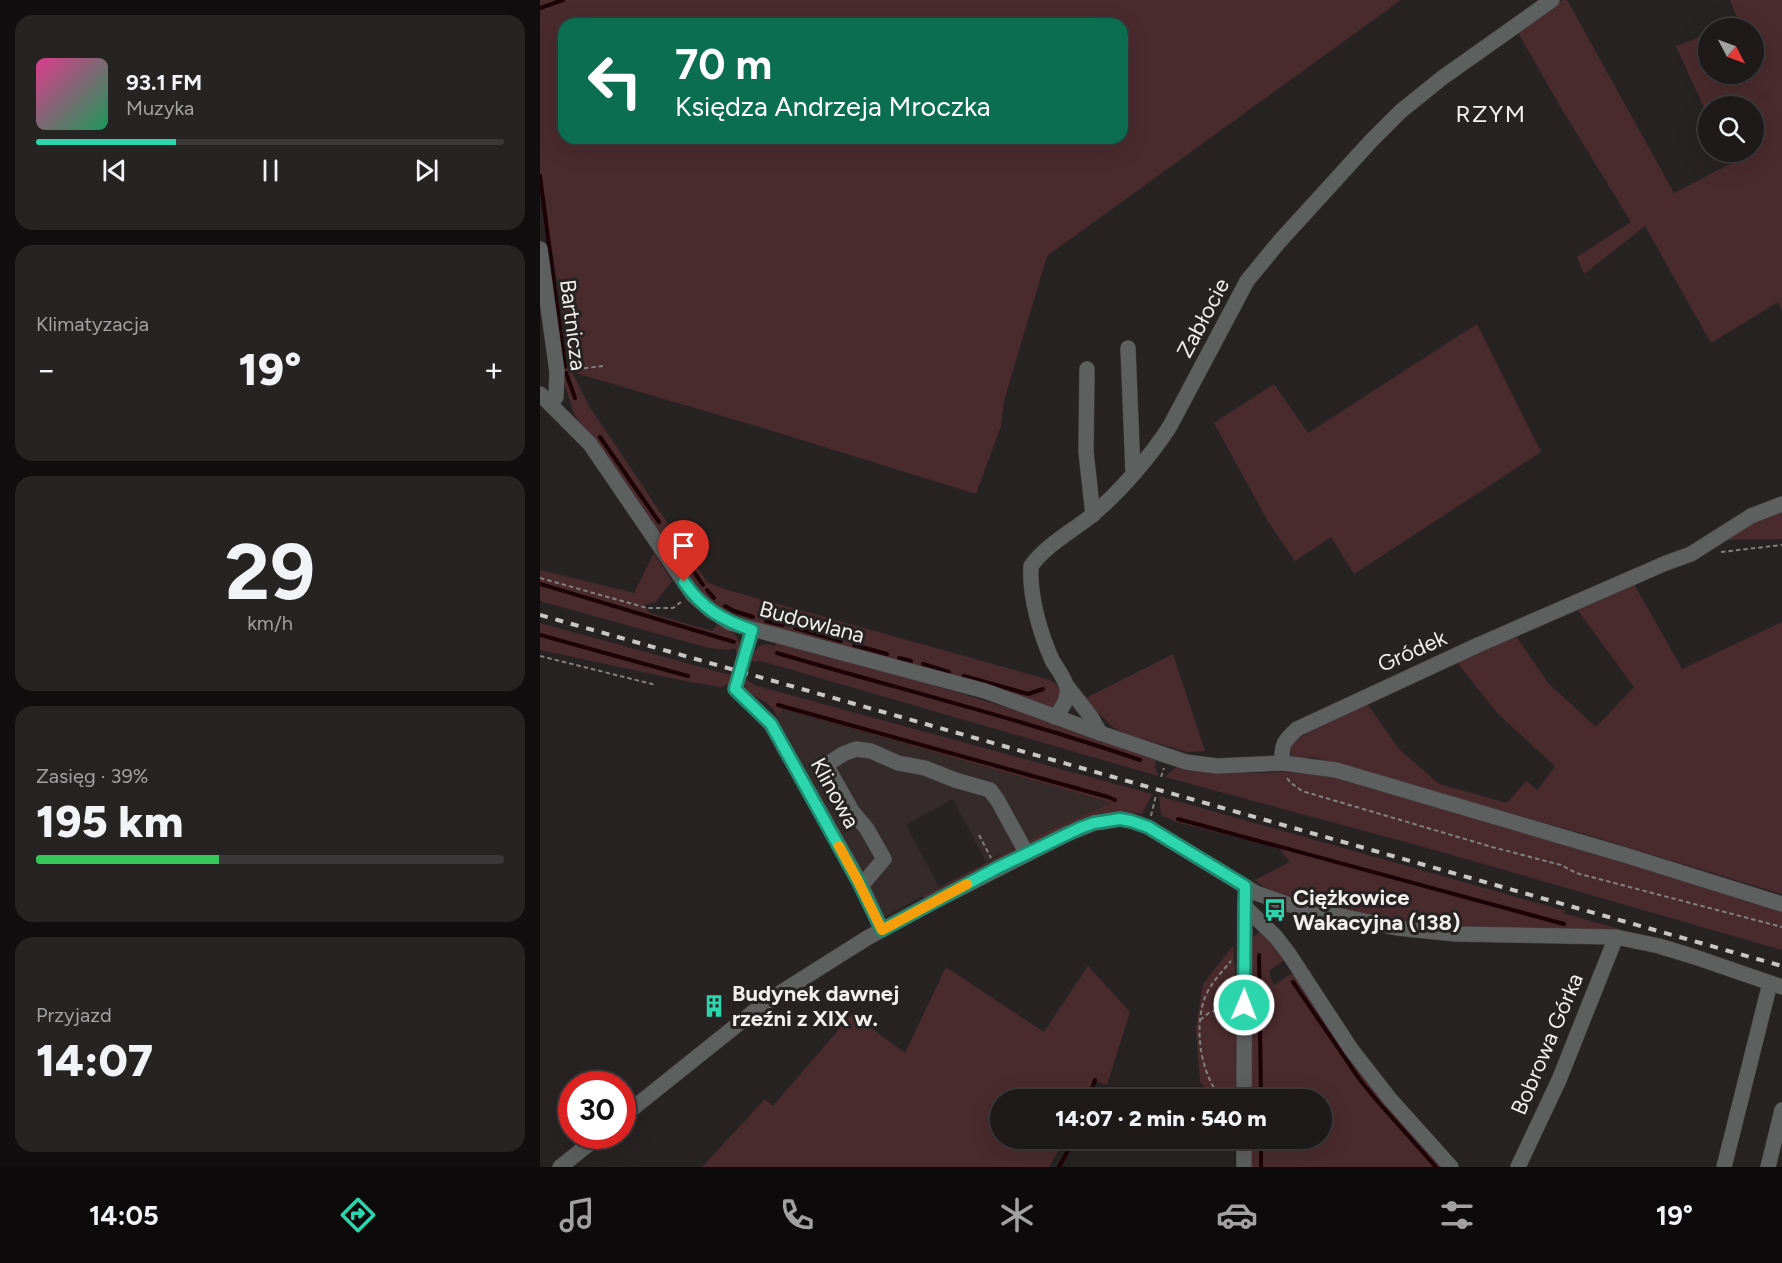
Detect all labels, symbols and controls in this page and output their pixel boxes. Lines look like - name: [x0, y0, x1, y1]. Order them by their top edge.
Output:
- north arrow: [1698, 18, 1764, 84]
- map controls: [1698, 18, 1764, 162]
- text: 70 m: [675, 39, 772, 90]
- icon: left: [576, 42, 654, 120]
- text: 93.1 FM: [126, 69, 202, 96]
- text: Księdza Andrzeja Mroczka: [675, 90, 991, 123]
- text: Muzyka: [126, 96, 194, 120]
- button: search: [1698, 96, 1764, 162]
- district label: RZYM: [1455, 99, 1527, 128]
- icon: previous: [98, 154, 131, 187]
- icon: pause: [254, 154, 287, 187]
- icon: next: [410, 154, 443, 187]
- street label: Zabłocie: [1171, 274, 1235, 362]
- street label: Bartnicza: [554, 278, 592, 372]
- text: Klimatyzacja: [36, 312, 149, 336]
- text: 19°: [239, 342, 301, 396]
- text: −: [36, 350, 57, 389]
- text: +: [483, 350, 504, 389]
- pin: [658, 520, 709, 582]
- text: 29: [225, 525, 315, 619]
- icon: arrive: [667, 529, 700, 562]
- street label: Budowlana: [756, 595, 868, 649]
- text: km/h: [247, 611, 293, 635]
- street label: Gródek: [1373, 624, 1451, 678]
- street label: Klinowa: [805, 753, 865, 833]
- text: Zasięg · 39%: [36, 764, 149, 788]
- text: 195 km: [36, 794, 183, 848]
- place label: Ciężkowice Wakacyjna (138): [1293, 884, 1460, 936]
- bus stop icon: Ciężkowice Wakacyjna (138): [1262, 897, 1288, 923]
- street label: Bobrowa Górka: [1505, 969, 1589, 1119]
- position arrow: [1212, 973, 1276, 1037]
- place label: Budynek dawnej rzeźni z XIX w.: [732, 980, 899, 1032]
- building icon: Budynek dawnej rzeźni z XIX w.: [701, 993, 727, 1019]
- text: Przyjazd: [36, 1003, 112, 1027]
- text: 14:07: [36, 1033, 153, 1087]
- speed limit sign: 30: [558, 1071, 636, 1149]
- text: 14:07 · 2 min · 540 m: [1055, 1105, 1267, 1132]
- icon: directions: [337, 1194, 379, 1236]
- icon: music: [556, 1194, 598, 1236]
- icon: phone: [776, 1194, 818, 1236]
- icon: climate: [996, 1194, 1038, 1236]
- icon: car: [1216, 1194, 1258, 1236]
- icon: filters: [1436, 1194, 1478, 1236]
- text: 14:05: [89, 1199, 159, 1232]
- text: 19°: [1656, 1199, 1693, 1232]

